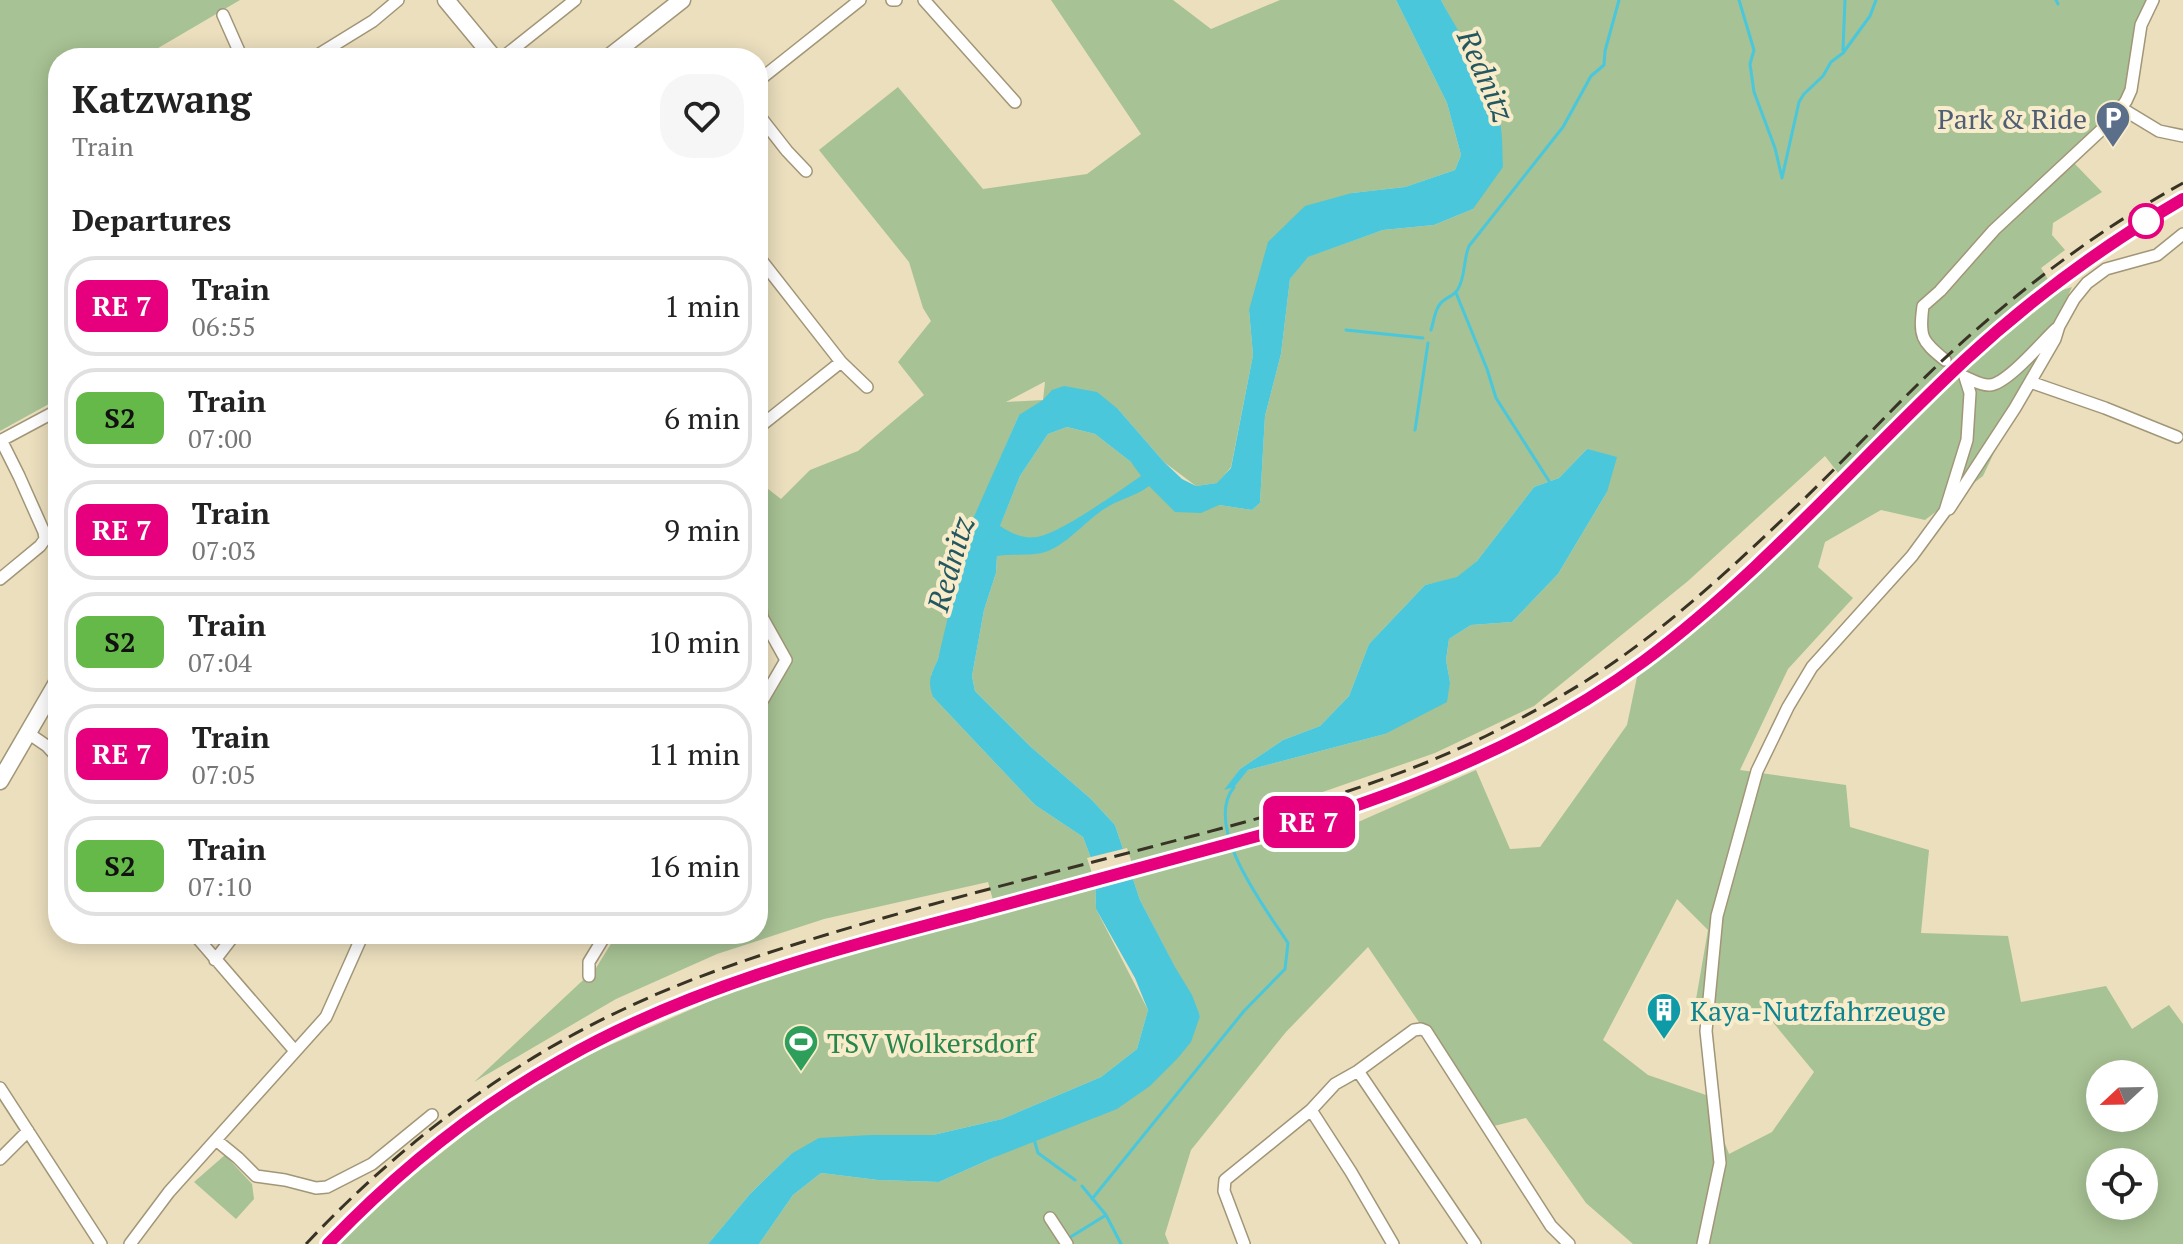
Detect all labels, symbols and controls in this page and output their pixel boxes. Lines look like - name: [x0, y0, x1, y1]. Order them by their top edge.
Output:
- water label: Rednitz: [1448, 22, 1524, 128]
- text: Katzwang: [72, 74, 251, 124]
- button: heart: [660, 74, 744, 158]
- parking icon: Park & Ride: [2094, 99, 2132, 149]
- place label: Park & Ride: [1937, 100, 2087, 137]
- text: Train: [72, 129, 134, 163]
- text: Departures: [72, 200, 231, 240]
- unlabelled marker: [2129, 204, 2163, 238]
- text: Train: [192, 269, 270, 309]
- text: 1 min: [664, 286, 740, 326]
- text: RE 7: [92, 287, 152, 324]
- text: 06:55: [192, 309, 256, 343]
- text: Train: [188, 381, 266, 421]
- text: 6 min: [664, 398, 740, 438]
- text: S2: [104, 399, 136, 436]
- text: 07:00: [188, 421, 252, 455]
- text: Train: [192, 493, 270, 533]
- text: 9 min: [664, 510, 740, 550]
- text: RE 7: [92, 511, 152, 548]
- water label: Rednitz: [917, 511, 983, 617]
- text: 07:03: [192, 533, 256, 567]
- text: Train: [188, 605, 266, 645]
- text: 10 min: [648, 622, 740, 662]
- text: S2: [104, 623, 136, 660]
- text: 07:04: [188, 645, 252, 679]
- text: Train: [192, 717, 270, 757]
- text: 11 min: [648, 734, 740, 774]
- text: RE 7: [92, 735, 152, 772]
- text: 07:05: [192, 757, 256, 791]
- line badge: RE 7: [1253, 796, 1365, 848]
- text: RE 7: [1279, 803, 1339, 840]
- text: Train: [188, 829, 266, 869]
- text: 16 min: [648, 846, 740, 886]
- text: S2: [104, 847, 136, 884]
- text: 07:10: [188, 869, 252, 903]
- building icon: Kaya-Nutzfahrzeuge: [1645, 991, 1683, 1041]
- place label: Kaya-Nutzfahrzeuge: [1690, 992, 1946, 1029]
- sports icon: TSV Wolkersdorf: [782, 1023, 820, 1073]
- place label: TSV Wolkersdorf: [827, 1024, 1038, 1061]
- north arrow: [2086, 1060, 2158, 1132]
- map controls: [2086, 1060, 2158, 1220]
- button: locate: [2086, 1148, 2158, 1220]

